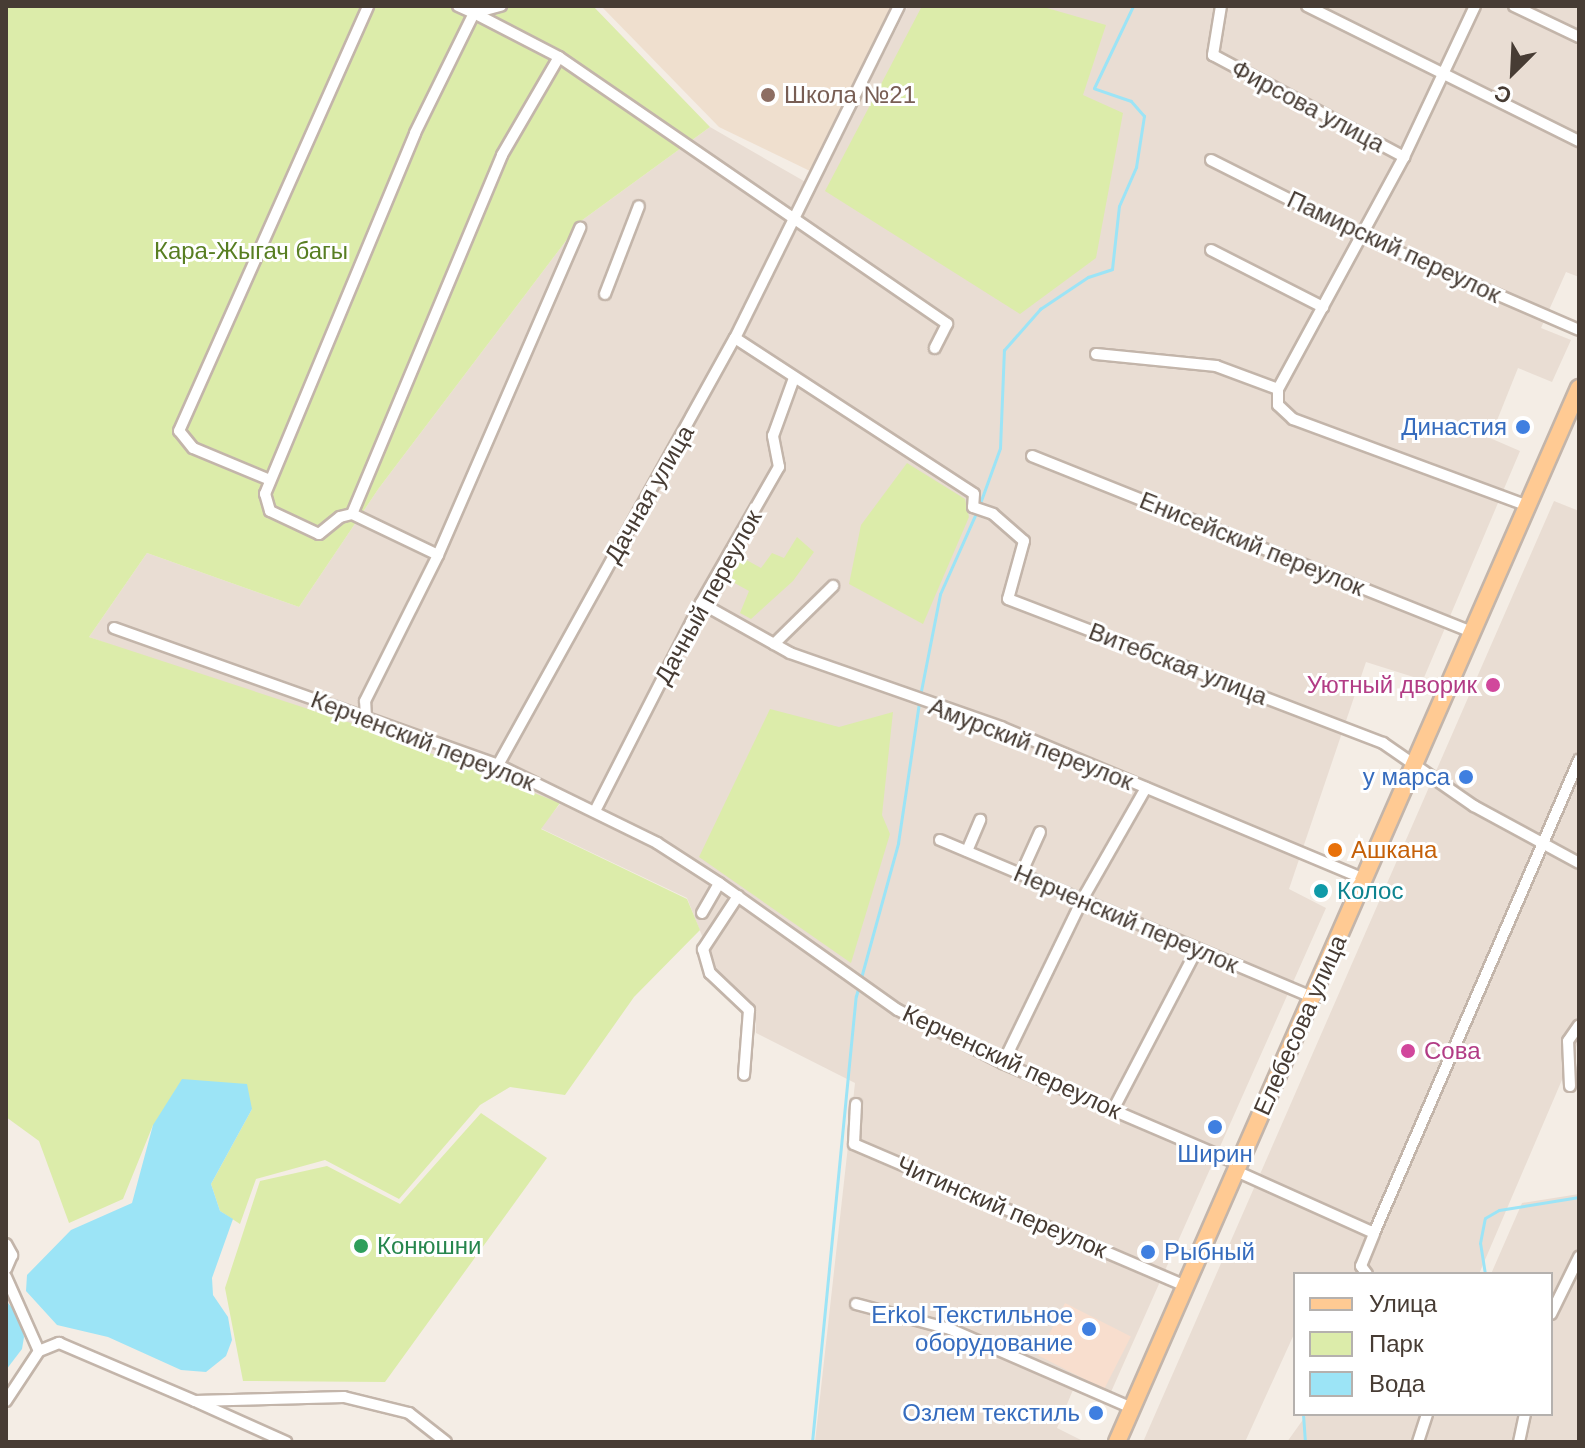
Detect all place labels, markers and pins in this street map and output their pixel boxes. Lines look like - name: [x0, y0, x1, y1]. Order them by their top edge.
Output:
- place label: Школа №21: [784, 81, 916, 109]
- marker: Школа №21: [759, 86, 777, 104]
- place label: Династия: [1401, 413, 1507, 441]
- marker: Династия: [1514, 418, 1532, 436]
- place label: Уютный дворик: [1307, 671, 1477, 699]
- marker: Уютный дворик: [1484, 676, 1502, 694]
- place label: у марса: [1363, 763, 1450, 791]
- marker: у марса: [1457, 768, 1475, 786]
- place label: Ашкана: [1351, 836, 1437, 864]
- marker: Ашкана: [1326, 841, 1344, 859]
- place label: Колос: [1337, 877, 1403, 905]
- marker: Колос: [1312, 882, 1330, 900]
- place label: Сова: [1424, 1037, 1481, 1065]
- marker: Сова: [1399, 1042, 1417, 1060]
- marker: Ширин: [1206, 1118, 1224, 1136]
- place label: Ширин: [1177, 1140, 1253, 1168]
- place label: Конюшни: [377, 1232, 481, 1260]
- marker: Конюшни: [352, 1237, 370, 1255]
- place label: Рыбный: [1164, 1238, 1255, 1266]
- marker: Рыбный: [1139, 1243, 1157, 1261]
- place label: Erkol Текстильное оборудование: [871, 1301, 1073, 1357]
- marker: Erkol Текстильное оборудование: [1080, 1320, 1098, 1338]
- place label: Озлем текстиль: [902, 1399, 1080, 1427]
- marker: Озлем текстиль: [1087, 1404, 1105, 1422]

